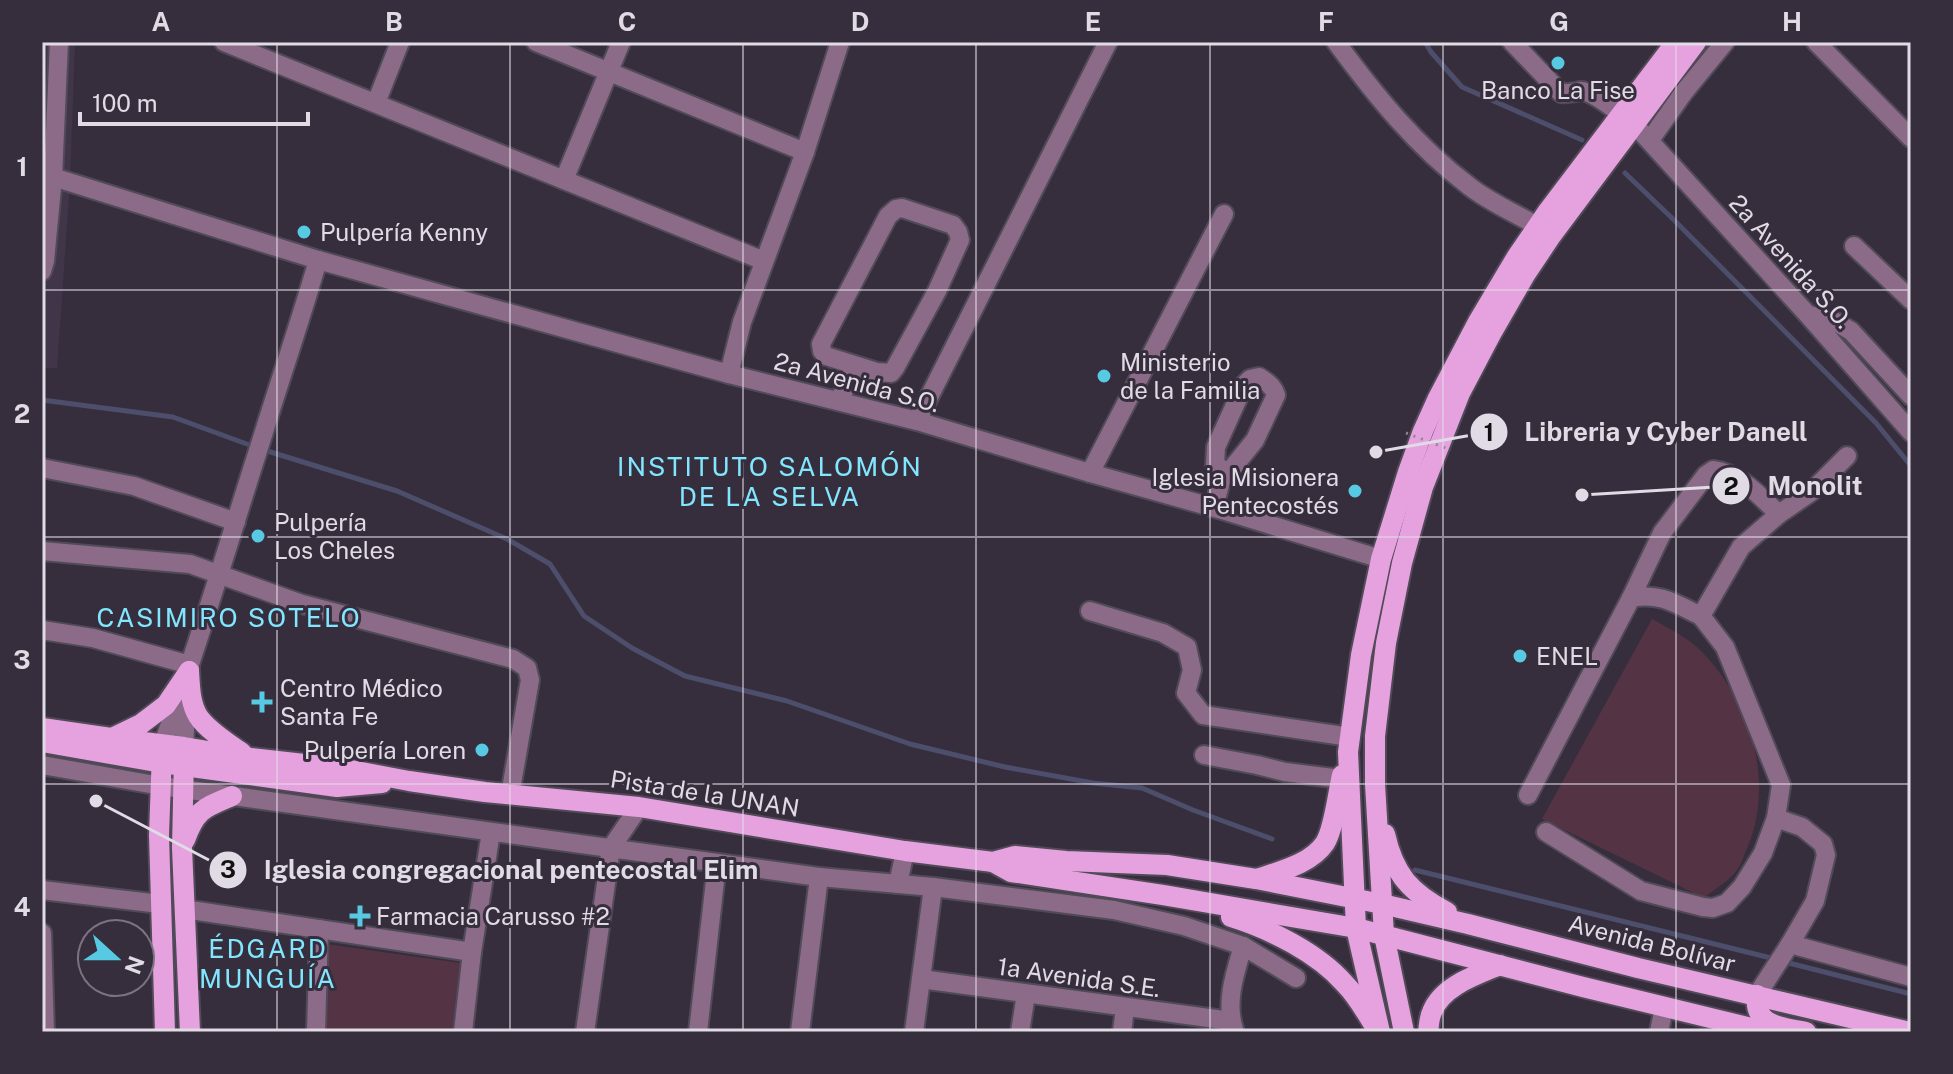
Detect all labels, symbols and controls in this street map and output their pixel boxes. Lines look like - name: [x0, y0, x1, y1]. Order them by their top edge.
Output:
- text: A: [152, 6, 171, 37]
- text: B: [385, 6, 403, 37]
- text: C: [618, 6, 636, 37]
- text: D: [851, 6, 869, 37]
- text: E: [1085, 6, 1101, 37]
- text: F: [1318, 6, 1334, 37]
- text: G: [1549, 6, 1569, 37]
- text: H: [1782, 6, 1802, 37]
- marker: Banco La Fise: [1549, 54, 1567, 72]
- scale bar: [80, 76, 308, 126]
- place label: Banco La Fise: [1481, 76, 1635, 104]
- text: 100 m: [92, 89, 158, 117]
- text: 1: [16, 151, 28, 182]
- street label: 2a Avenida S.O.: [1724, 188, 1858, 334]
- place label: Pulpería Kenny: [320, 218, 488, 246]
- marker: Pulpería Kenny: [295, 223, 313, 241]
- street label: 2a Avenida S.O.: [771, 346, 943, 418]
- place label: Ministerio de la Familia: [1120, 348, 1260, 404]
- marker: Ministerio de la Familia: [1095, 367, 1113, 385]
- text: 2: [14, 398, 30, 429]
- callout: Libreria y Cyber Danell: [1469, 407, 1824, 457]
- text: Libreria y Cyber Danell: [1524, 416, 1808, 447]
- text: 1: [1484, 418, 1494, 446]
- district label: INSTITUTO SALOMÓN DE LA SELVA: [617, 451, 923, 512]
- callout: Monolit: [1711, 461, 1878, 511]
- place label: Iglesia Misionera Pentecostés: [1152, 463, 1339, 519]
- text: Monolit: [1767, 470, 1863, 501]
- text: 2: [1723, 472, 1739, 500]
- marker: Iglesia Misionera Pentecostés: [1346, 482, 1364, 500]
- place label: Pulpería Los Cheles: [274, 508, 395, 564]
- marker: Pulpería Los Cheles: [249, 527, 267, 545]
- district label: CASIMIRO SOTELO: [96, 602, 362, 633]
- place label: ENEL: [1536, 642, 1598, 670]
- text: 3: [13, 644, 31, 675]
- marker: ENEL: [1511, 647, 1529, 665]
- place label: Centro Médico Santa Fe: [280, 674, 443, 730]
- marker: Centro Médico Santa Fe: [251, 691, 273, 713]
- place label: Pulpería Loren: [304, 736, 466, 764]
- marker: Pulpería Loren: [473, 741, 491, 759]
- street label: Pista de la UNAN: [608, 764, 802, 822]
- callout: Iglesia congregacional pentecostal Elim: [208, 845, 774, 895]
- text: Iglesia congregacional pentecostal Elim: [264, 854, 758, 885]
- text: 3: [220, 855, 236, 883]
- text: 4: [13, 891, 31, 922]
- place label: Farmacia Carusso #2: [376, 902, 610, 930]
- marker: Farmacia Carusso #2: [351, 907, 369, 925]
- street label: Avenida Bolívar: [1565, 909, 1739, 977]
- north arrow: [76, 918, 156, 998]
- district label: ÉDGARD MUNGUÍA: [199, 933, 337, 994]
- text: N: [119, 952, 150, 978]
- street label: 1a Avenida S.E.: [996, 952, 1162, 1002]

